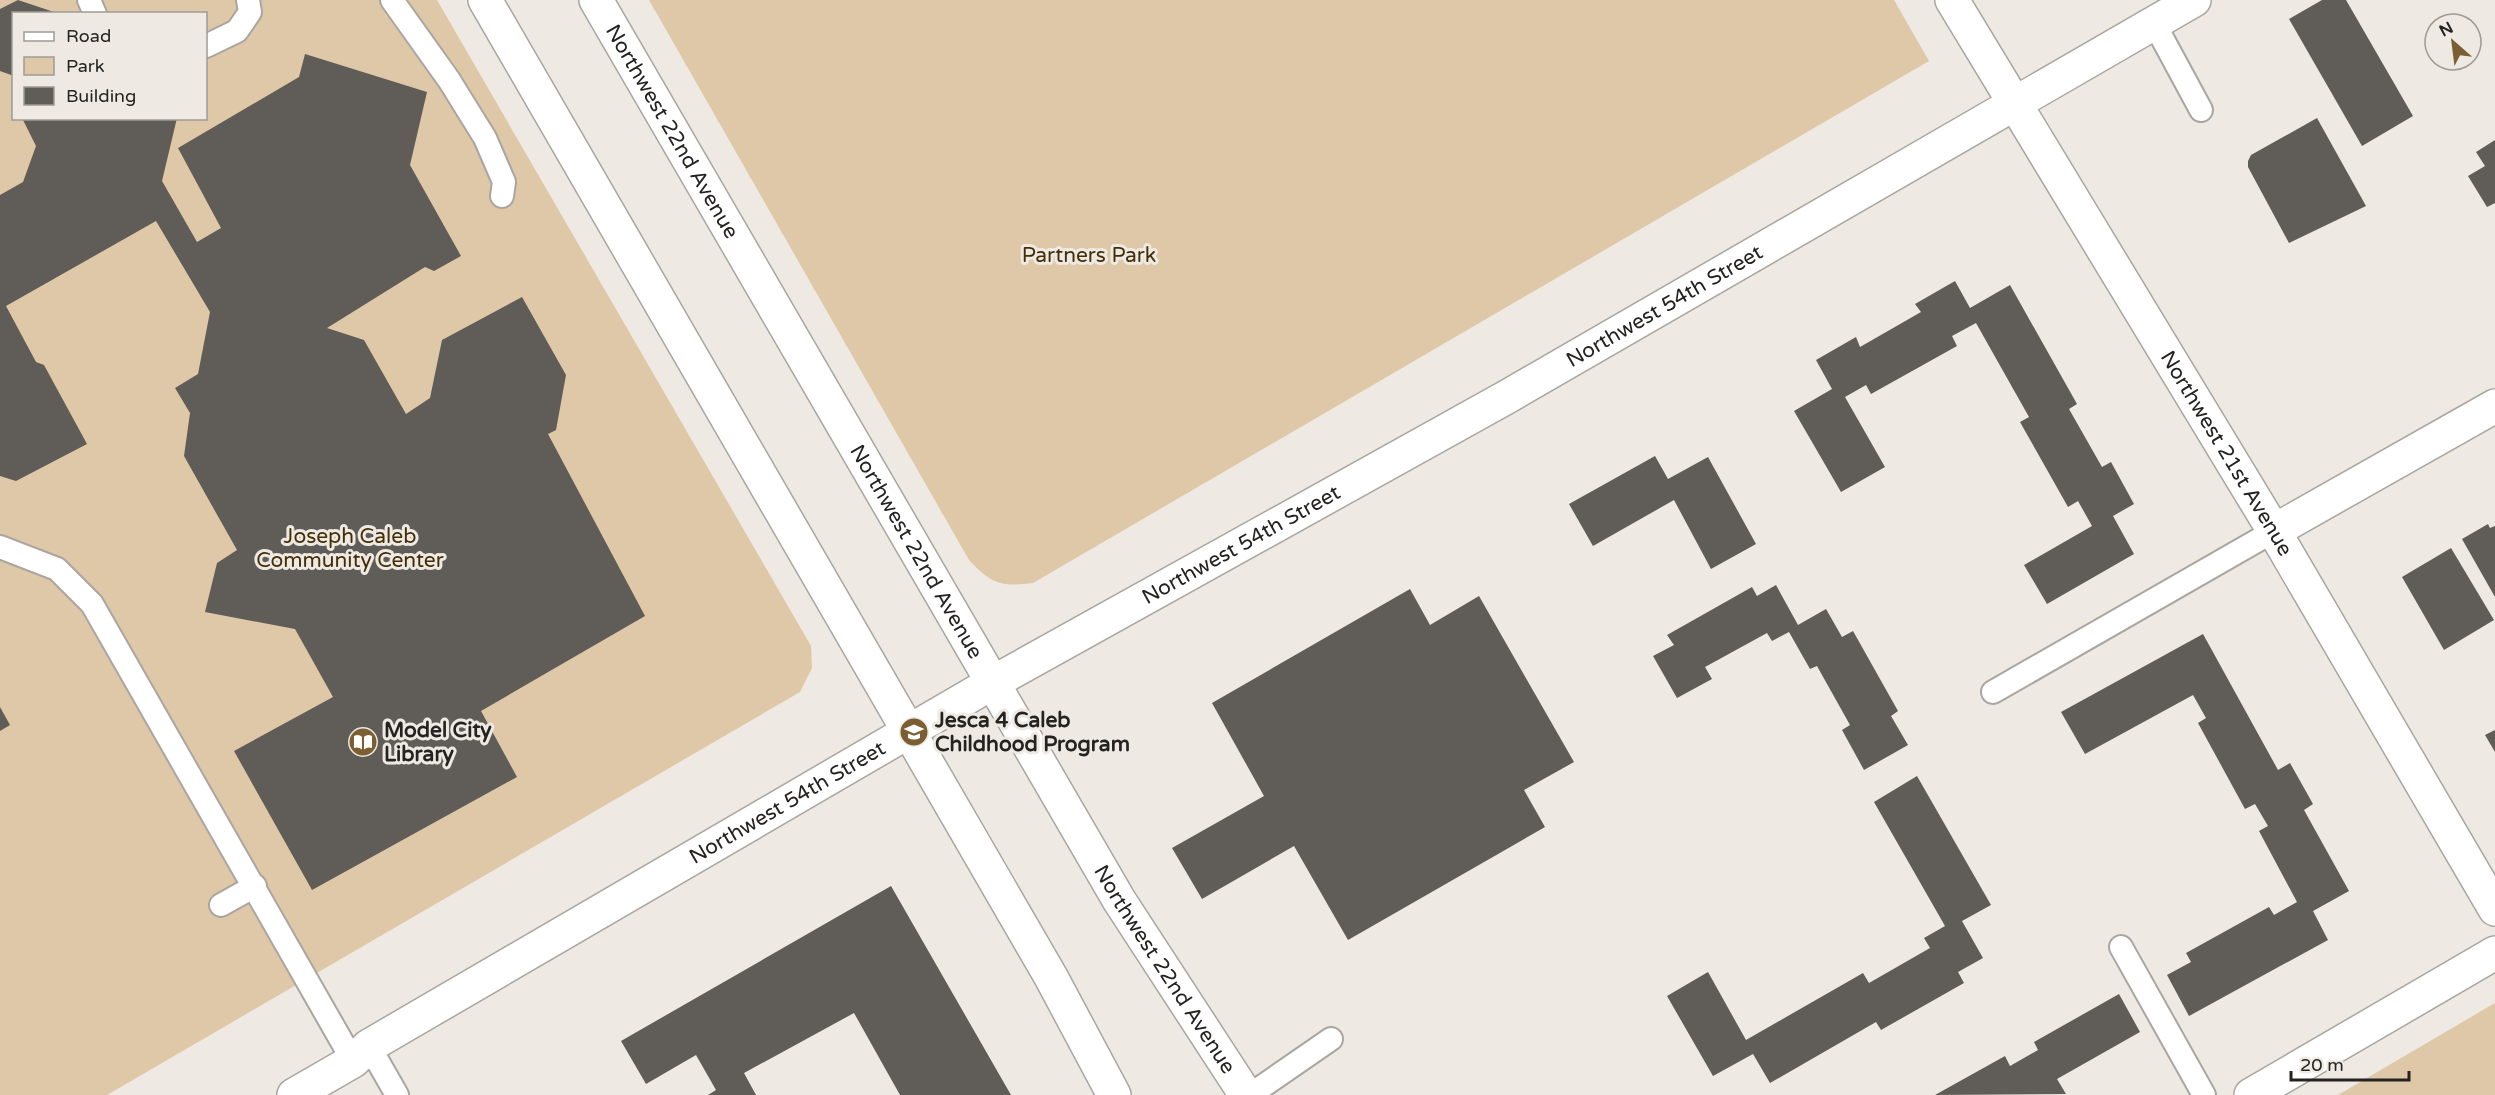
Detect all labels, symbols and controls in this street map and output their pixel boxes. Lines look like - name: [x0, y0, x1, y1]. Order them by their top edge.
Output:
- legend: [12, 12, 207, 120]
- north arrow: [2423, 12, 2483, 72]
- text: N: [2436, 18, 2457, 41]
- street label: Northwest 22nd Avenue: [600, 20, 744, 243]
- text: Road: [66, 25, 111, 47]
- text: Park: [66, 55, 105, 77]
- text: Building: [66, 85, 136, 107]
- street label: Northwest 54th Street: [1562, 239, 1767, 372]
- park label: Partners Park: [1022, 243, 1156, 268]
- street label: Northwest 21st Avenue: [2155, 346, 2298, 560]
- street label: Northwest 22nd Avenue: [845, 440, 988, 663]
- street label: Northwest 54th Street: [1138, 480, 1344, 610]
- park label: Joseph Caleb Community Center: [256, 524, 444, 573]
- place label: Jesca 4 Caleb Childhood Program: [934, 708, 1130, 757]
- school or university icon: Jesca 4 Caleb Childhood Program: [898, 716, 930, 748]
- place label: Model City Library: [384, 718, 492, 767]
- library icon: Model City Library: [347, 726, 379, 758]
- street label: Northwest 54th Street: [685, 735, 890, 869]
- street label: Northwest 22nd Avenue: [1089, 860, 1241, 1078]
- scale bar: [2291, 1044, 2410, 1082]
- text: 20 m: [2300, 1054, 2344, 1076]

